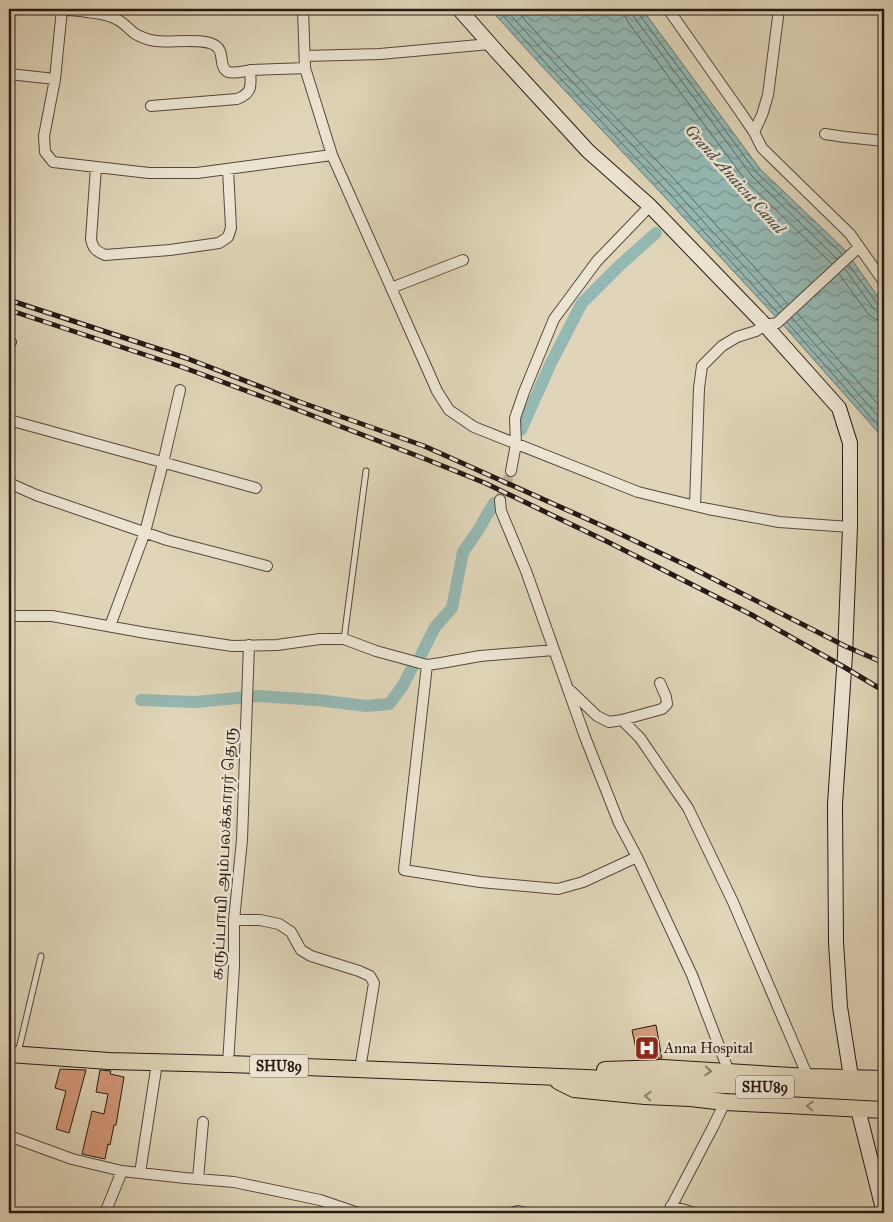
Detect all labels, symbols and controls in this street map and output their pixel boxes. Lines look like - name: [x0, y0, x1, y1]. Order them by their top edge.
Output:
- water label: Grand Anaicut Canal: [681, 120, 790, 239]
- street label: கருப்பாயி அம்பலக்காரர் தெரு: [208, 727, 240, 981]
- hospital icon: Anna Hospital: [634, 1035, 660, 1061]
- place label: Anna Hospital: [663, 1039, 754, 1057]
- road number: SHU89: [250, 1054, 308, 1078]
- one-way arrow: [704, 1065, 712, 1076]
- road number: SHU89: [736, 1076, 794, 1098]
- one-way arrow: [643, 1090, 651, 1101]
- one-way arrow: [805, 1101, 813, 1112]

